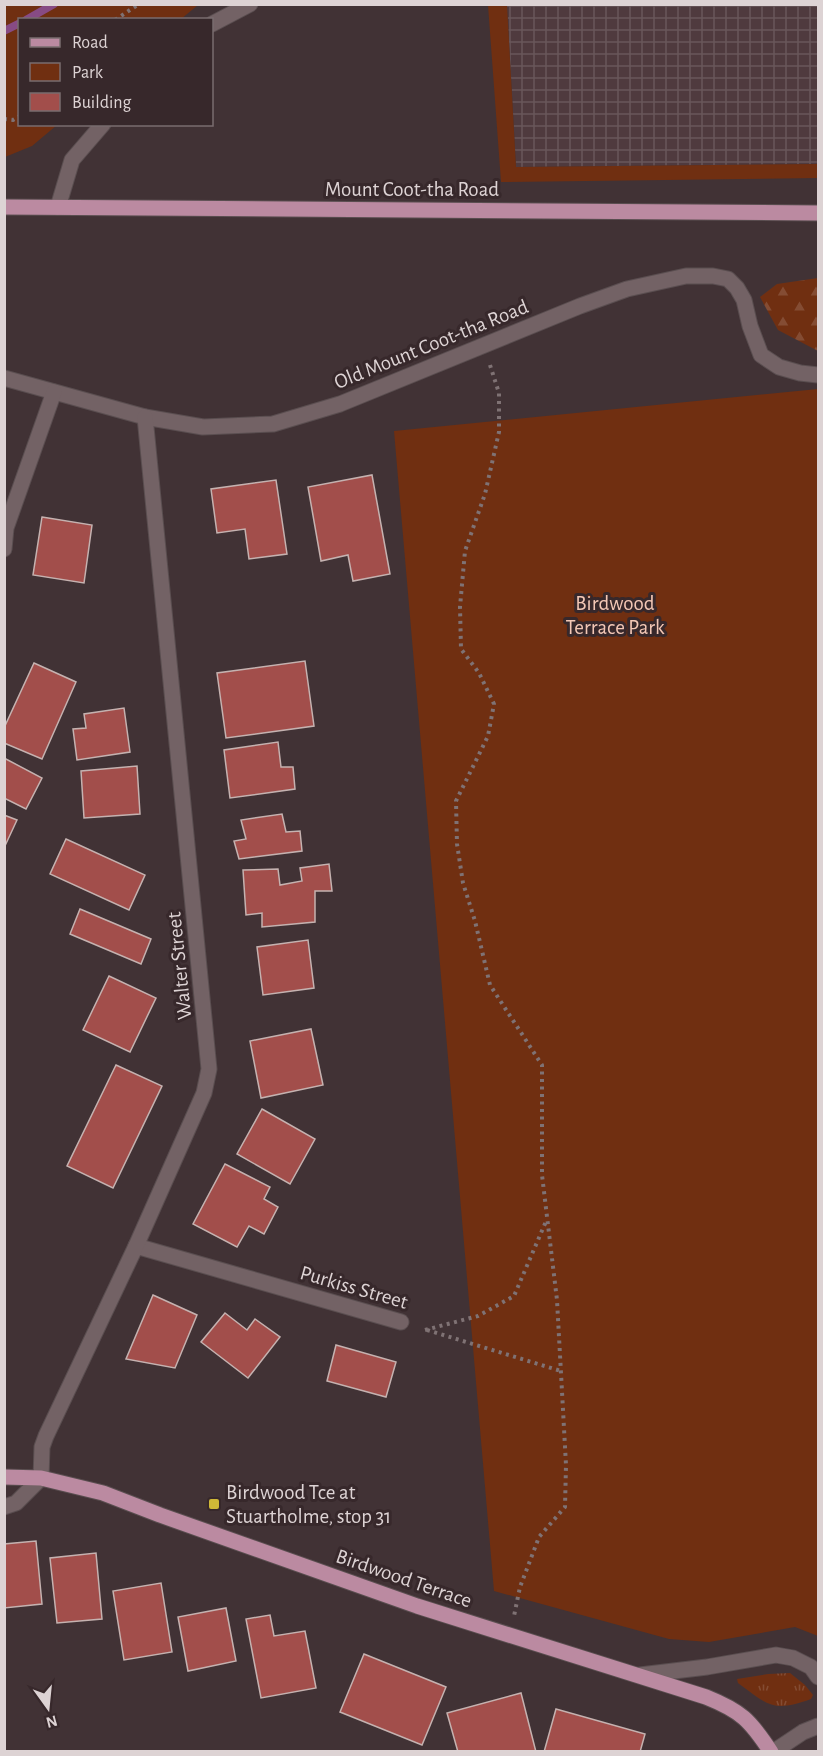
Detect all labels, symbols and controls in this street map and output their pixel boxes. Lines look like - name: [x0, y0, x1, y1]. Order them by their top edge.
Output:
- legend: [18, 18, 213, 126]
- text: Road: [72, 34, 108, 52]
- text: Park: [72, 64, 104, 82]
- text: Building: [72, 94, 132, 112]
- street label: Mount Coot-tha Road: [325, 179, 499, 200]
- street label: Old Mount Coot-tha Road: [331, 296, 531, 393]
- park label: Birdwood Terrace Park: [565, 593, 665, 638]
- street label: Walter Street: [163, 911, 196, 1021]
- street label: Purkiss Street: [298, 1262, 410, 1313]
- place label: Birdwood Tce at Stuartholme, stop 31: [226, 1482, 391, 1527]
- marker: Birdwood Tce at Stuartholme, stop 31: [207, 1497, 221, 1511]
- street label: Birdwood Terrace: [333, 1545, 474, 1612]
- north arrow: [18, 1678, 78, 1738]
- text: N: [44, 1712, 59, 1731]

